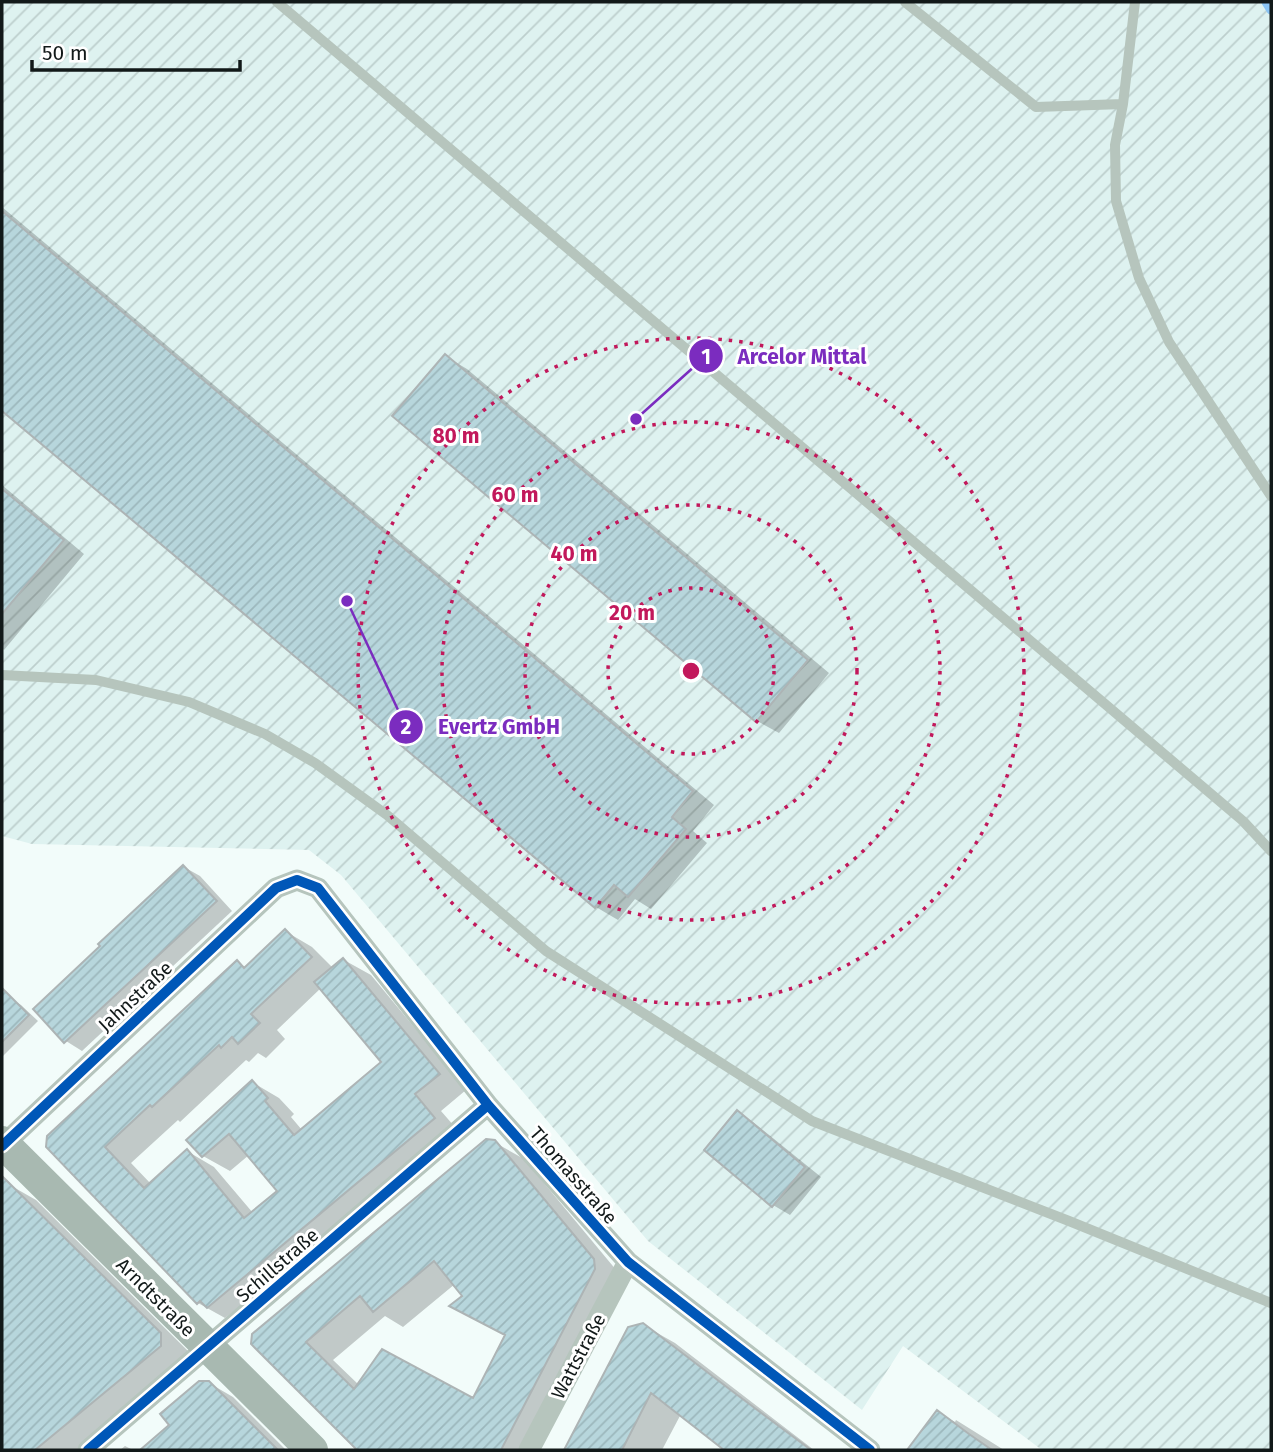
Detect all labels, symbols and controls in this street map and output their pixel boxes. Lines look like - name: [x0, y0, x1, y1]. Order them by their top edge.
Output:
- scale bar: [32, 28, 240, 72]
- text: 50 m: [42, 40, 88, 66]
- callout: Arcelor Mittal: [689, 335, 881, 377]
- text: 1: [701, 344, 711, 370]
- text: Arcelor Mittal: [736, 344, 867, 370]
- text: 80 m: [432, 423, 480, 449]
- text: 60 m: [492, 482, 538, 508]
- text: 40 m: [551, 541, 597, 567]
- text: 20 m: [609, 600, 655, 626]
- centre of rings: [679, 659, 703, 683]
- callout: Evertz GmbH: [389, 706, 574, 748]
- text: 2: [401, 714, 412, 740]
- text: Evertz GmbH: [438, 714, 560, 740]
- street label: Jahnstraße: [94, 956, 177, 1036]
- street label: Thomasstraße: [525, 1122, 622, 1229]
- street label: Schillstraße: [232, 1223, 323, 1307]
- street label: Arndtstraße: [111, 1253, 200, 1342]
- street label: Wattstraße: [546, 1310, 611, 1403]

